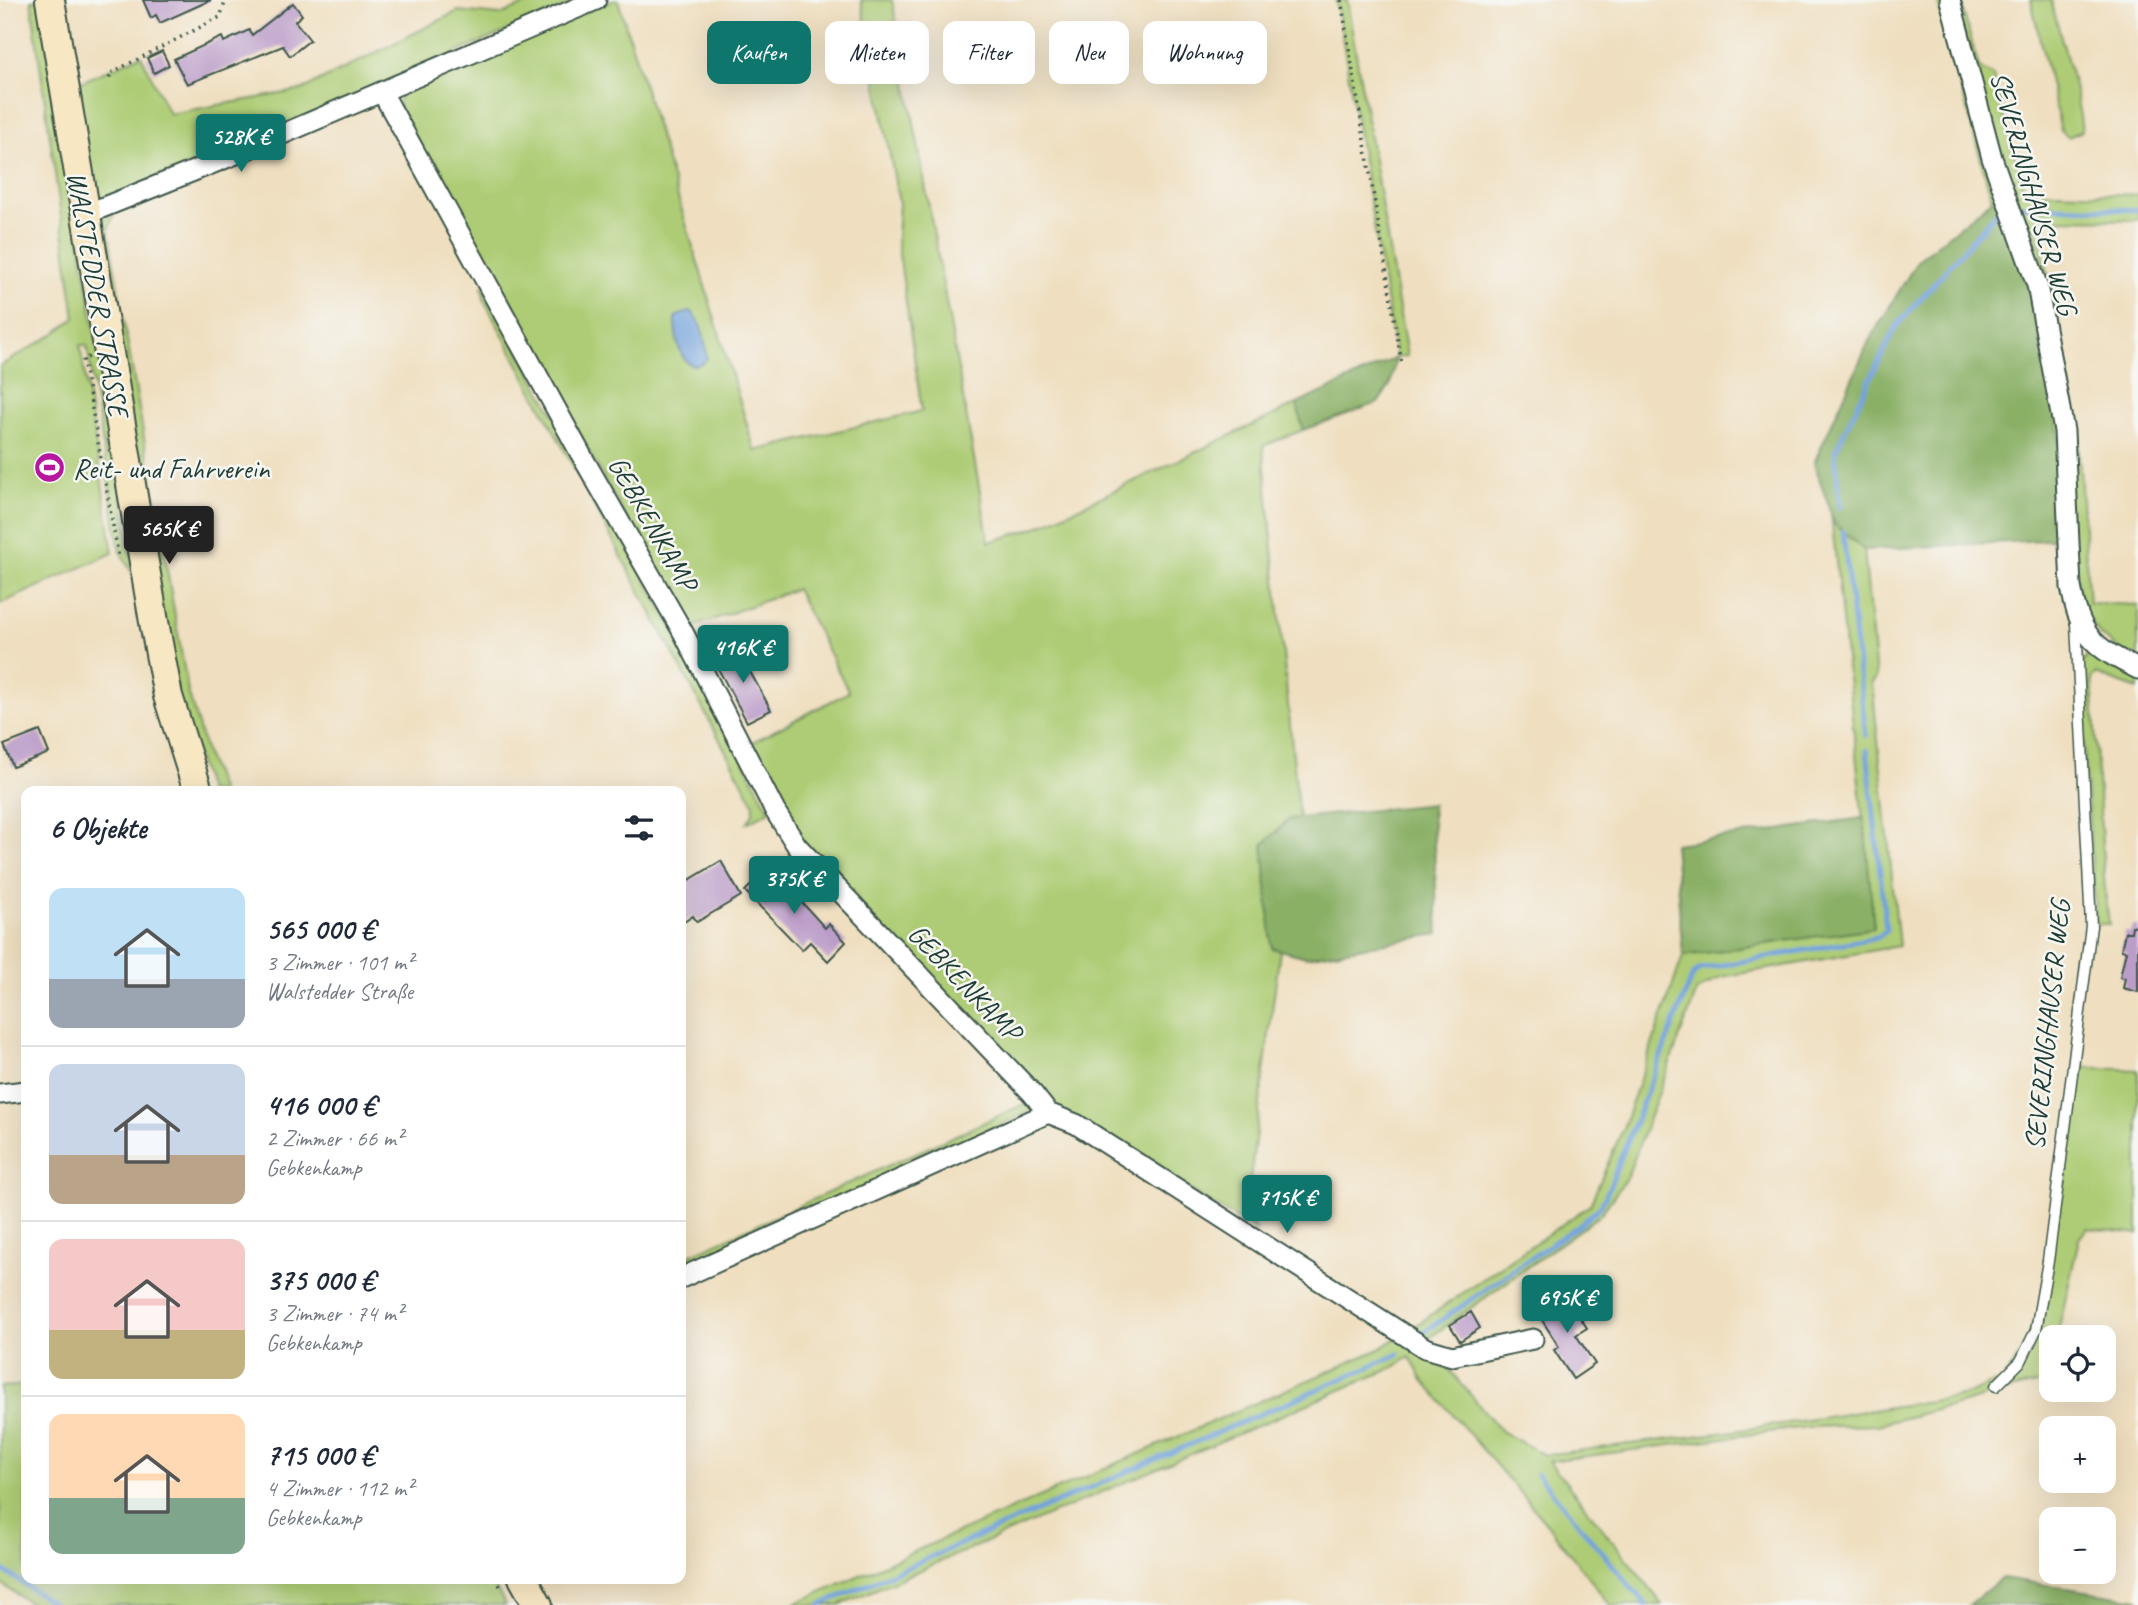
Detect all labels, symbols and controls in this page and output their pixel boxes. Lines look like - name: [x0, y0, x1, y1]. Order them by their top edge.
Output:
- chip: Kaufen: [707, 21, 811, 84]
- chip: Mieten: [825, 21, 929, 84]
- chip: Filter: [943, 21, 1035, 84]
- chip: Neu: [1049, 21, 1129, 84]
- chip: Wohnung: [1143, 21, 1267, 84]
- street label: SEVERINGHAUSER WEG: [1983, 68, 2086, 322]
- pin: 528K €: [184, 114, 298, 174]
- text: 528K €: [212, 122, 270, 151]
- street label: WALSTEDDER STRASSE: [59, 169, 137, 423]
- street label: GEBKENKAMP: [601, 450, 707, 600]
- sports icon: Reit- und Fahrverein: [33, 451, 67, 485]
- place label: Reit- und Fahrverein: [73, 451, 271, 486]
- pin: 565K €: [112, 506, 226, 566]
- text: 565K €: [140, 514, 198, 543]
- pin: 416K €: [686, 626, 800, 685]
- text: 416K €: [713, 633, 773, 662]
- text: 6 Objekte: [49, 809, 146, 847]
- icon: filters: [620, 809, 658, 847]
- pin: 375K €: [737, 856, 851, 916]
- text: 375K €: [765, 864, 823, 893]
- street label: SEVERINGHAUSER WEG: [2016, 895, 2078, 1152]
- text: 565 000 €: [266, 910, 375, 948]
- icon: home: [105, 916, 189, 1000]
- street label: GEBKENKAMP: [901, 916, 1032, 1051]
- text: 3 Zimmer · 101 m²: [266, 948, 413, 977]
- text: Walstedder Straße: [266, 977, 413, 1006]
- text: 416 000 €: [266, 1086, 376, 1124]
- icon: home: [105, 1092, 189, 1176]
- text: 2 Zimmer · 66 m²: [266, 1124, 403, 1153]
- text: Gebkenkamp: [266, 1153, 362, 1182]
- pin: 715K €: [1230, 1176, 1344, 1235]
- text: 715K €: [1258, 1183, 1316, 1212]
- text: 375 000 €: [266, 1261, 374, 1299]
- icon: home: [105, 1267, 189, 1351]
- pin: 695K €: [1510, 1276, 1624, 1335]
- text: 695K €: [1538, 1283, 1596, 1312]
- text: 3 Zimmer · 74 m²: [266, 1299, 403, 1328]
- map controls: [2039, 1325, 2116, 1584]
- button: locate: [2039, 1325, 2116, 1402]
- text: Gebkenkamp: [266, 1328, 362, 1357]
- button: +: [2039, 1416, 2116, 1493]
- text: 715 000 €: [266, 1436, 374, 1474]
- icon: home: [105, 1442, 189, 1526]
- text: 4 Zimmer · 112 m²: [266, 1474, 413, 1503]
- text: Gebkenkamp: [266, 1503, 362, 1532]
- button: −: [2039, 1507, 2116, 1584]

